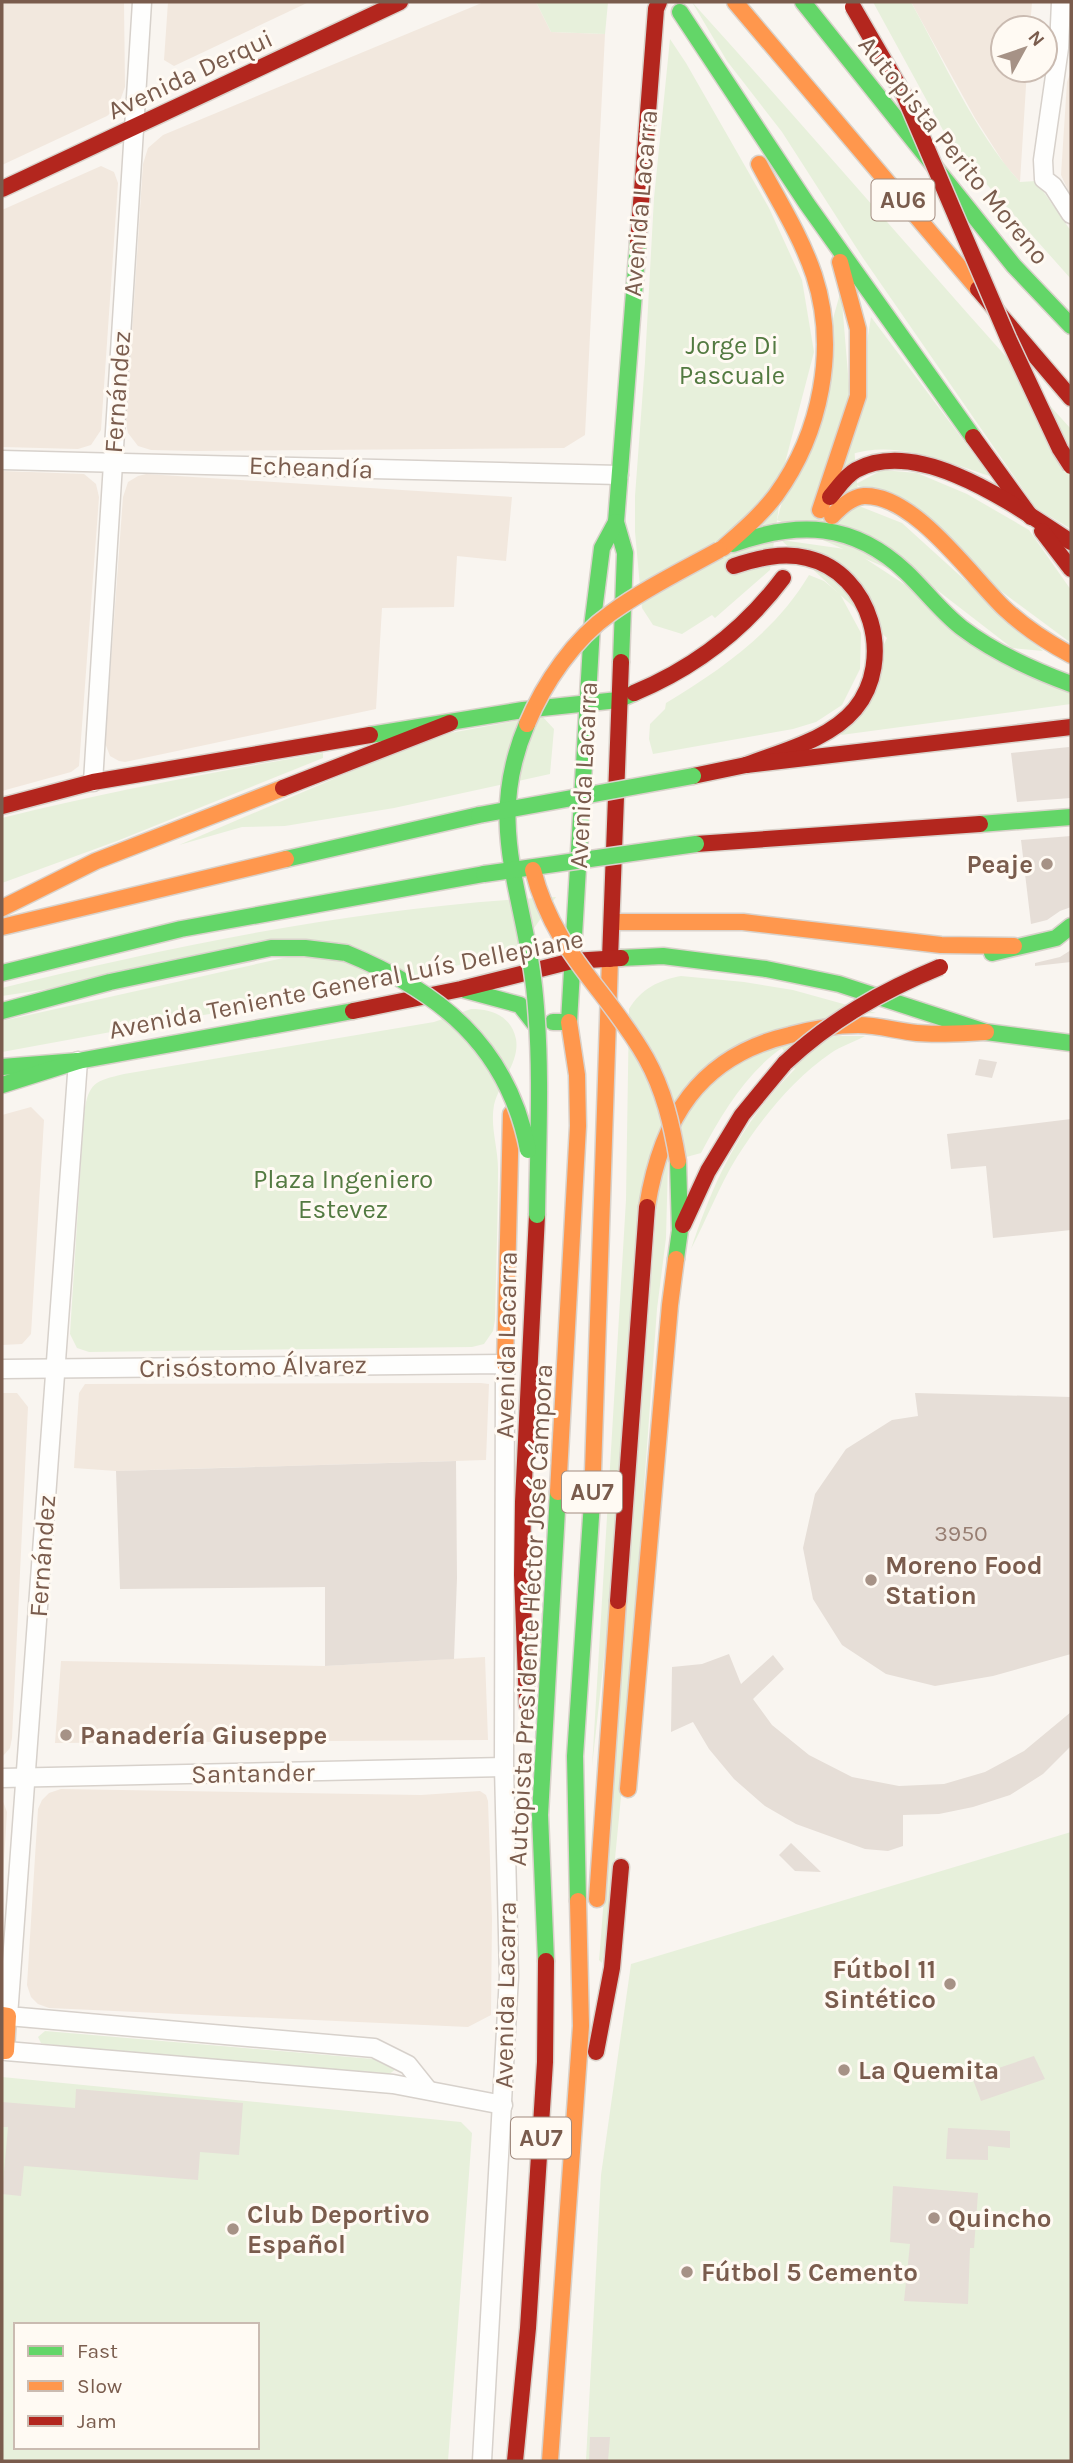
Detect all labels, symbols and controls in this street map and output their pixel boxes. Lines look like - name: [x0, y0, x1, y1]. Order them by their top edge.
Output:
- north arrow: [989, 14, 1059, 84]
- street label: Avenida Derqui: [103, 23, 278, 126]
- text: N: [1023, 26, 1049, 51]
- street label: Autopista Perito Moreno: [852, 30, 1055, 271]
- street label: Avenida Lacarra: [617, 108, 664, 298]
- road number: AU6: [872, 180, 934, 220]
- street label: Fernández: [98, 330, 137, 454]
- park label: Jorge Di Pascuale: [679, 330, 785, 391]
- street label: Echeandía: [248, 450, 374, 485]
- street label: Avenida Lacarra: [563, 681, 604, 869]
- place label: Peaje: [966, 849, 1033, 880]
- marker: Peaje: [1039, 856, 1055, 872]
- street label: Avenida Teniente General Luís Dellepiane: [106, 923, 586, 1046]
- park label: Plaza Ingeniero Estevez: [253, 1164, 433, 1225]
- street label: Avenida Lacarra: [489, 1251, 524, 1439]
- street label: Crisóstomo Álvarez: [139, 1348, 367, 1384]
- street label: Autopista Presidente Héctor José Cámpora: [502, 1363, 559, 1867]
- road number: AU7: [562, 1472, 622, 1512]
- street label: Fernández: [23, 1494, 62, 1618]
- house number: 3950: [934, 1520, 988, 1547]
- place label: Moreno Food Station: [885, 1550, 1043, 1611]
- marker: Moreno Food Station: [863, 1572, 879, 1588]
- place label: Panadería Giuseppe: [80, 1720, 327, 1751]
- marker: Panadería Giuseppe: [58, 1727, 74, 1743]
- street label: Santander: [191, 1757, 316, 1790]
- street label: Avenida Lacarra: [488, 1901, 523, 2089]
- place label: Fútbol 11 Sintético: [823, 1954, 936, 2015]
- marker: Fútbol 11 Sintético: [942, 1976, 958, 1992]
- place label: La Quemita: [858, 2055, 999, 2086]
- marker: La Quemita: [836, 2062, 852, 2078]
- road number: AU7: [511, 2118, 571, 2158]
- place label: Club Deportivo Español: [247, 2199, 430, 2260]
- place label: Quincho: [948, 2203, 1052, 2234]
- marker: Quincho: [926, 2210, 942, 2226]
- marker: Club Deportivo Español: [225, 2221, 241, 2237]
- place label: Fútbol 5 Cemento: [701, 2257, 918, 2288]
- marker: Fútbol 5 Cemento: [679, 2264, 695, 2280]
- legend: [14, 2323, 259, 2449]
- text: Fast: [77, 2339, 118, 2363]
- text: Slow: [77, 2374, 122, 2398]
- text: Jam: [77, 2409, 117, 2433]

